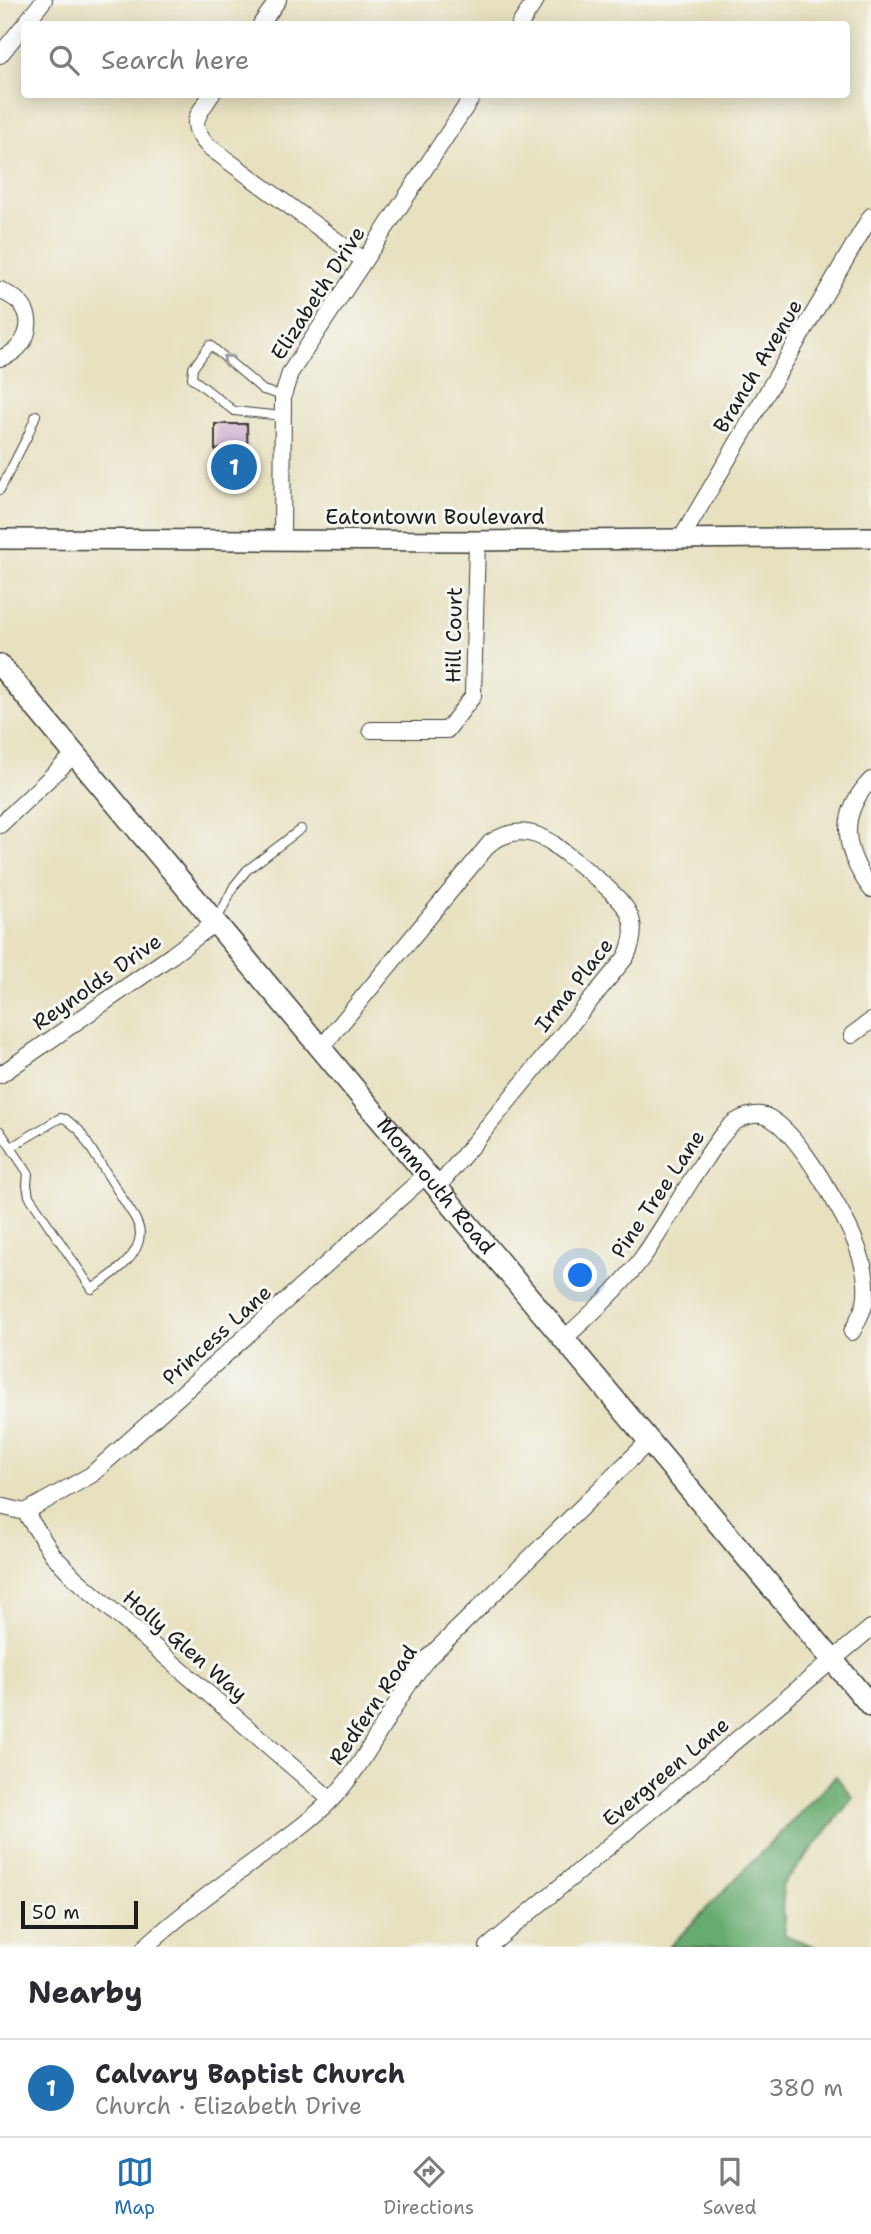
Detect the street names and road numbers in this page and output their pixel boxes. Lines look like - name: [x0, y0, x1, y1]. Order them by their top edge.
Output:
- street label: Elizabeth Drive: [264, 221, 372, 365]
- street label: Branch Avenue: [707, 294, 809, 438]
- street label: Eatontown Boulevard: [325, 503, 545, 531]
- street label: Hill Court: [439, 587, 469, 683]
- street label: Reynolds Drive: [27, 927, 167, 1037]
- street label: Irma Place: [529, 932, 619, 1038]
- street label: Monmouth Road: [370, 1111, 501, 1260]
- street label: Pine Tree Lane: [605, 1124, 711, 1264]
- street label: Princess Lane: [156, 1279, 278, 1391]
- street label: Holly Glen Way: [117, 1584, 253, 1708]
- street label: Redfern Road: [323, 1640, 423, 1770]
- street label: Evergreen Lane: [597, 1711, 735, 1833]

